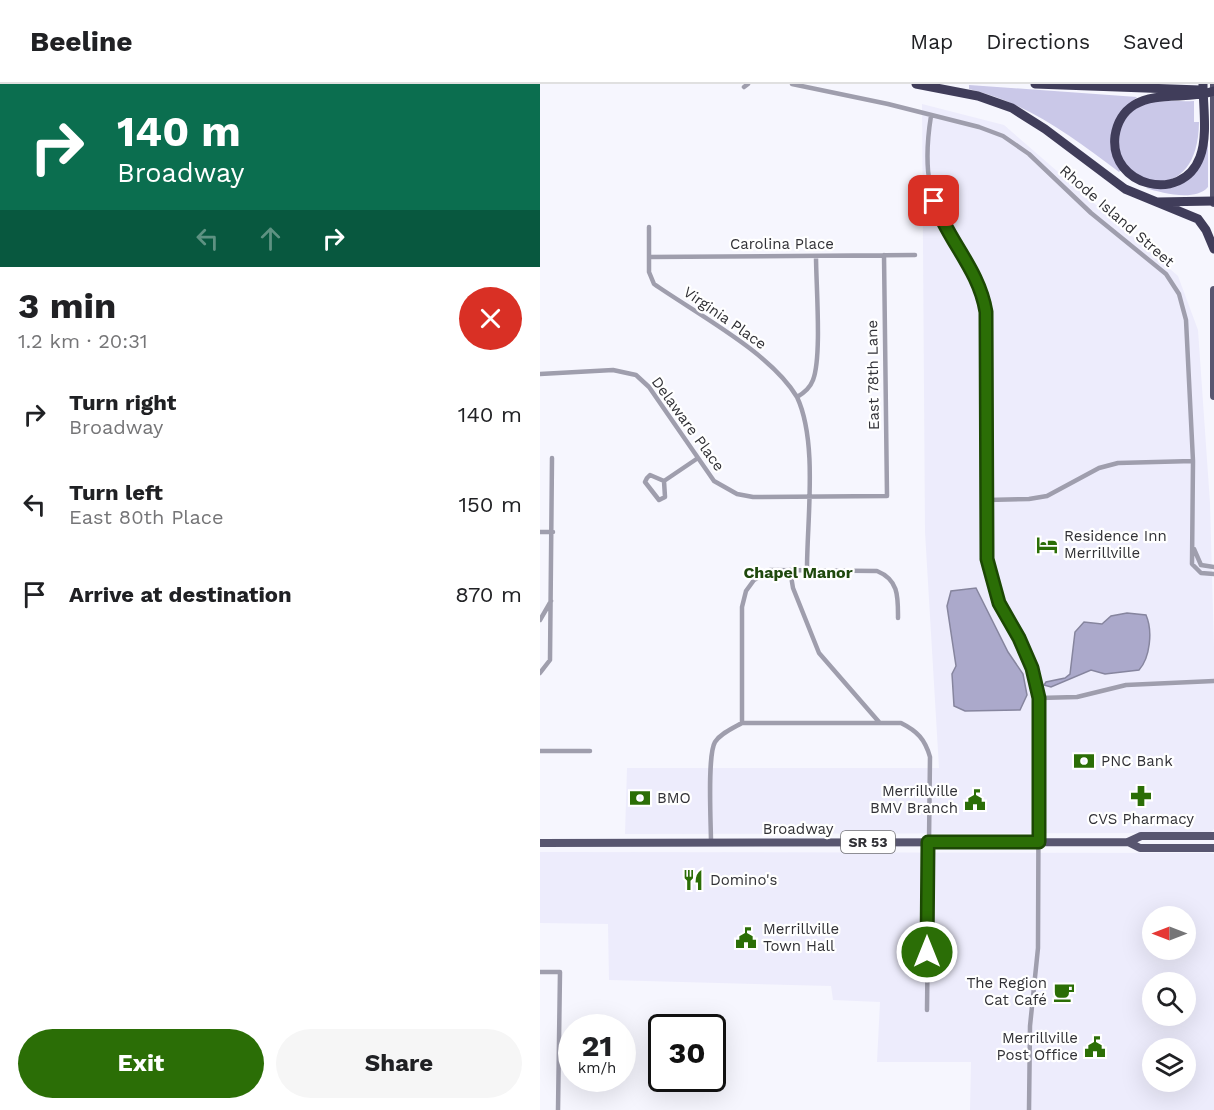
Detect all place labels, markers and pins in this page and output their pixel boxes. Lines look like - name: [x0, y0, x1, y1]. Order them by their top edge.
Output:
- pin: [908, 175, 959, 226]
- place label: Residence Inn Merrillville: [1064, 527, 1167, 562]
- hotel icon: Residence Inn Merrillville: [1035, 533, 1059, 557]
- bank icon: PNC Bank: [1072, 749, 1096, 773]
- place label: PNC Bank: [1101, 752, 1173, 770]
- place label: Merrillville BMV Branch: [870, 782, 958, 817]
- pharmacy icon: CVS Pharmacy: [1129, 784, 1153, 808]
- bank icon: BMO: [628, 786, 652, 810]
- public building icon: Merrillville BMV Branch: [963, 788, 987, 812]
- place label: BMO: [657, 789, 691, 807]
- place label: CVS Pharmacy: [1088, 810, 1194, 828]
- restaurant icon: Domino's: [681, 868, 705, 892]
- place label: Domino's: [710, 871, 777, 889]
- place label: Merrillville Town Hall: [763, 920, 839, 955]
- public building icon: Merrillville Town Hall: [734, 926, 758, 950]
- place label: The Region Cat Café: [967, 974, 1047, 1009]
- cafe icon: The Region Cat Café: [1052, 980, 1076, 1004]
- place label: Merrillville Post Office: [997, 1029, 1078, 1064]
- public building icon: Merrillville Post Office: [1083, 1035, 1107, 1059]

